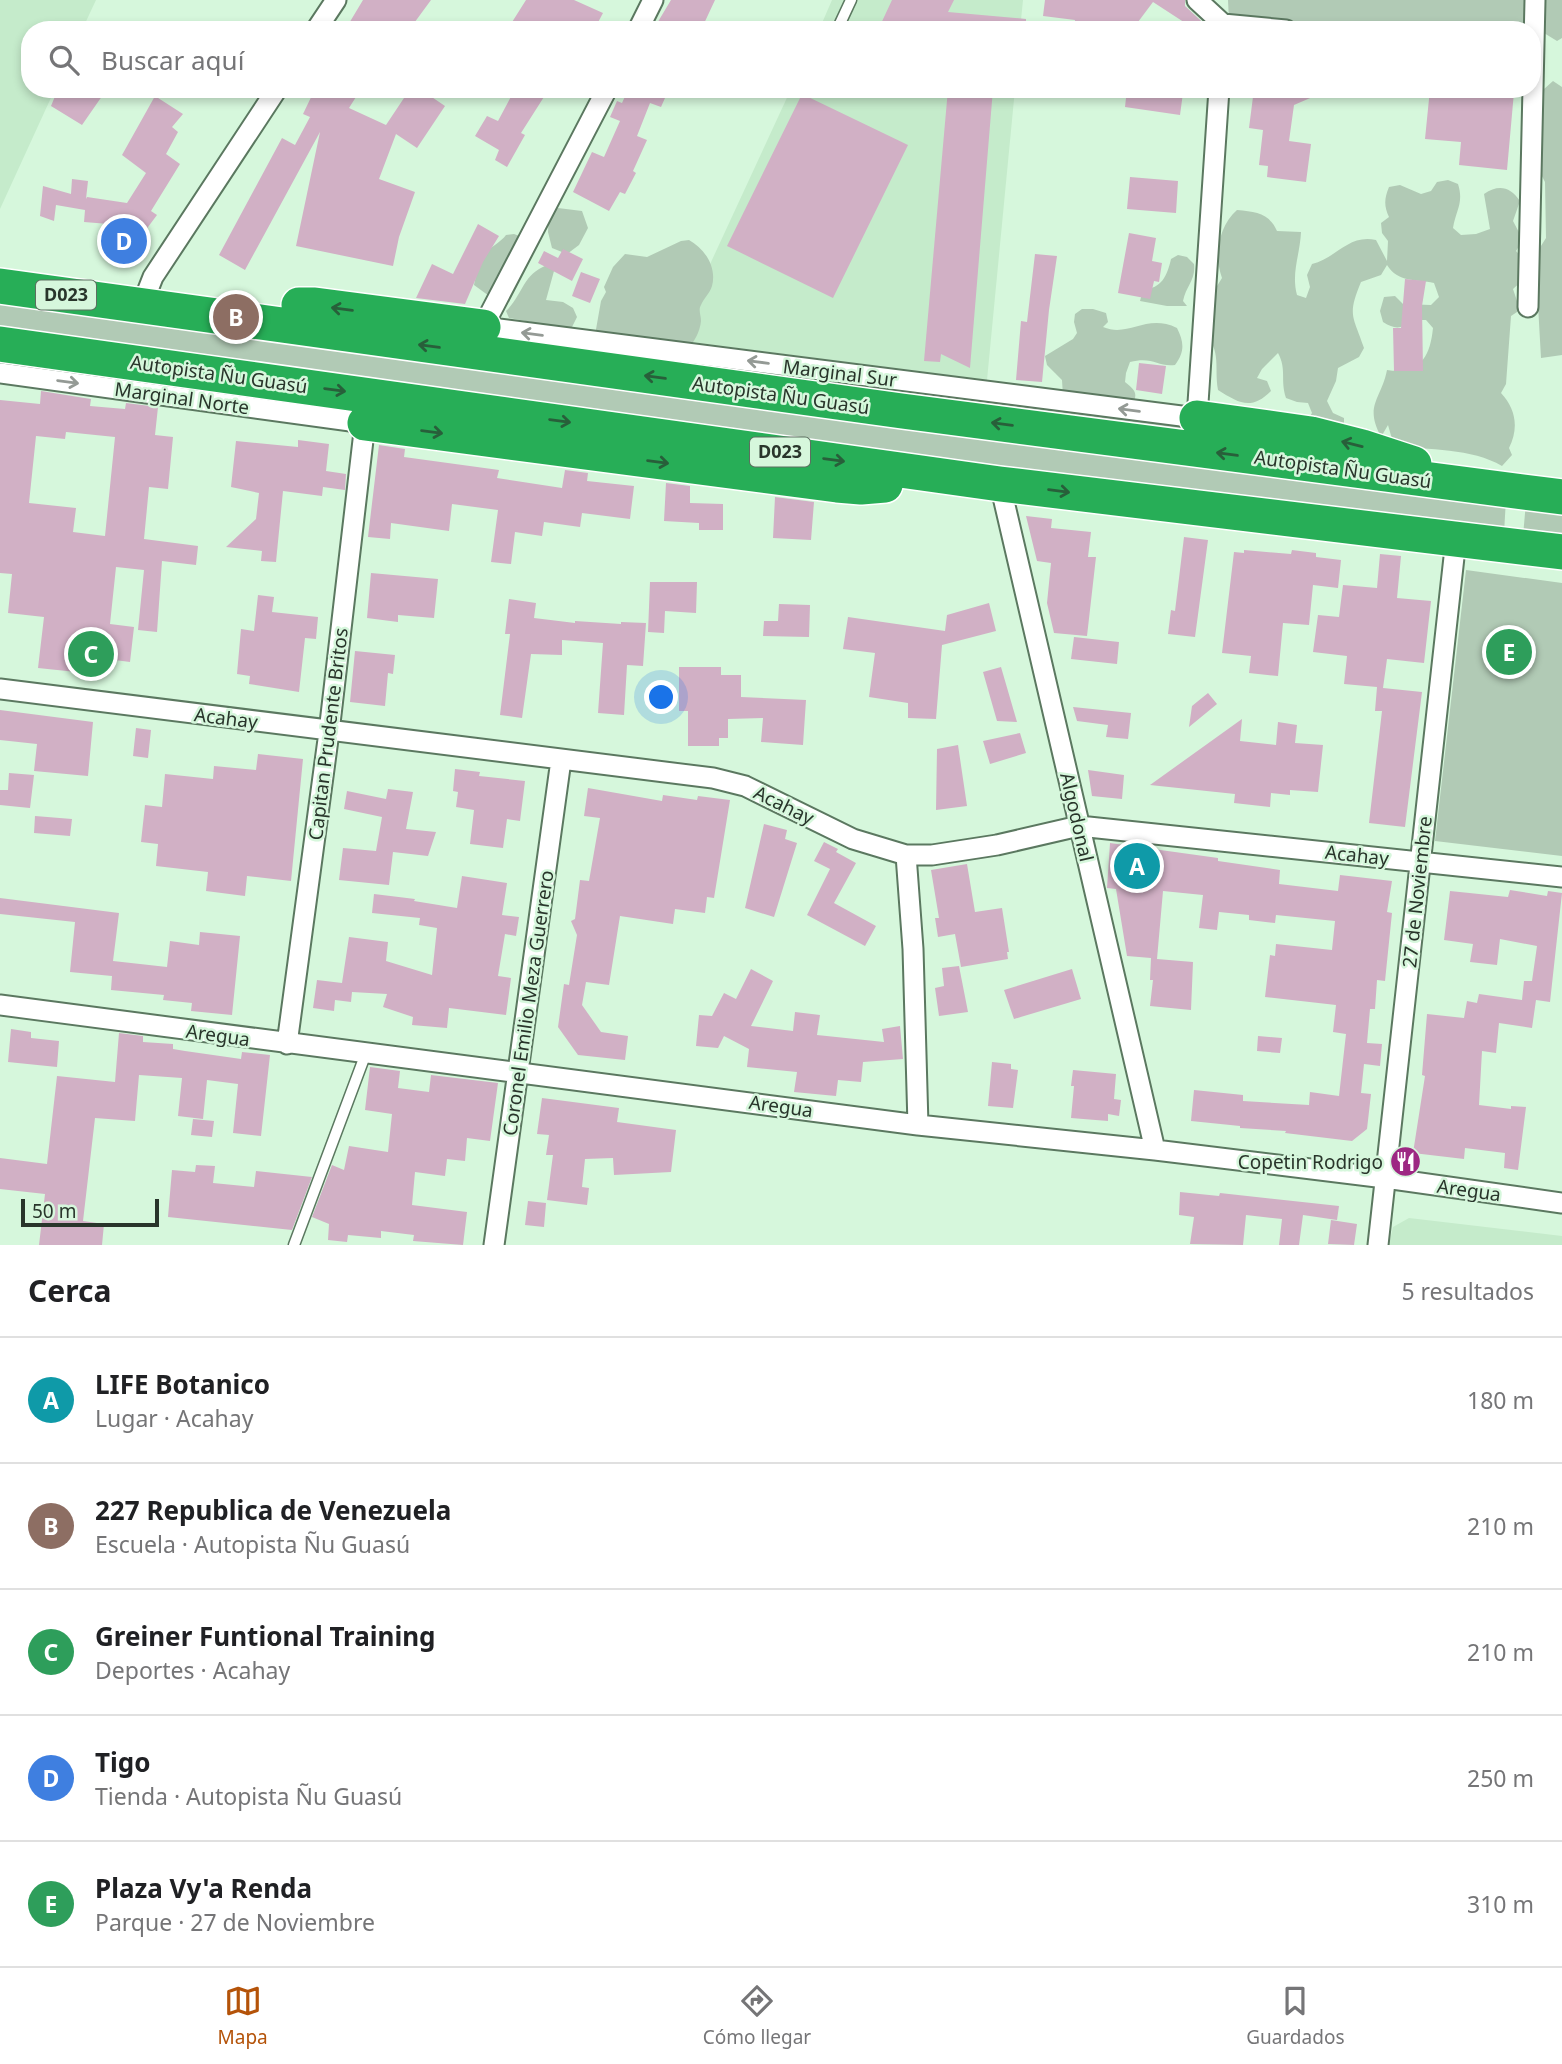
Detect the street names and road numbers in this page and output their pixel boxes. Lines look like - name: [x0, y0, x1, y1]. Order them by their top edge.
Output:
- road number: D023: [36, 281, 96, 310]
- street label: Autopista Ñu Guasú: [129, 349, 309, 399]
- street label: Marginal Sur: [782, 353, 899, 393]
- street label: Autopista Ñu Guasú: [691, 370, 871, 420]
- street label: Marginal Norte: [113, 376, 251, 420]
- road number: D023: [750, 438, 810, 466]
- street label: Autopista Ñu Guasú: [1253, 444, 1433, 494]
- street label: Capitan Prudente Britos: [302, 626, 354, 842]
- street label: Acahay: [193, 701, 260, 735]
- street label: Algodonal: [1054, 770, 1100, 864]
- street label: Acahay: [750, 779, 819, 831]
- street label: 27 de Noviembre: [1396, 815, 1438, 969]
- street label: Acahay: [1324, 839, 1390, 871]
- street label: Coronel Emilio Meza Guerrero: [496, 869, 560, 1137]
- street label: Aregua: [184, 1018, 252, 1052]
- street label: Aregua: [747, 1089, 815, 1123]
- street label: Aregua: [1435, 1173, 1503, 1207]

